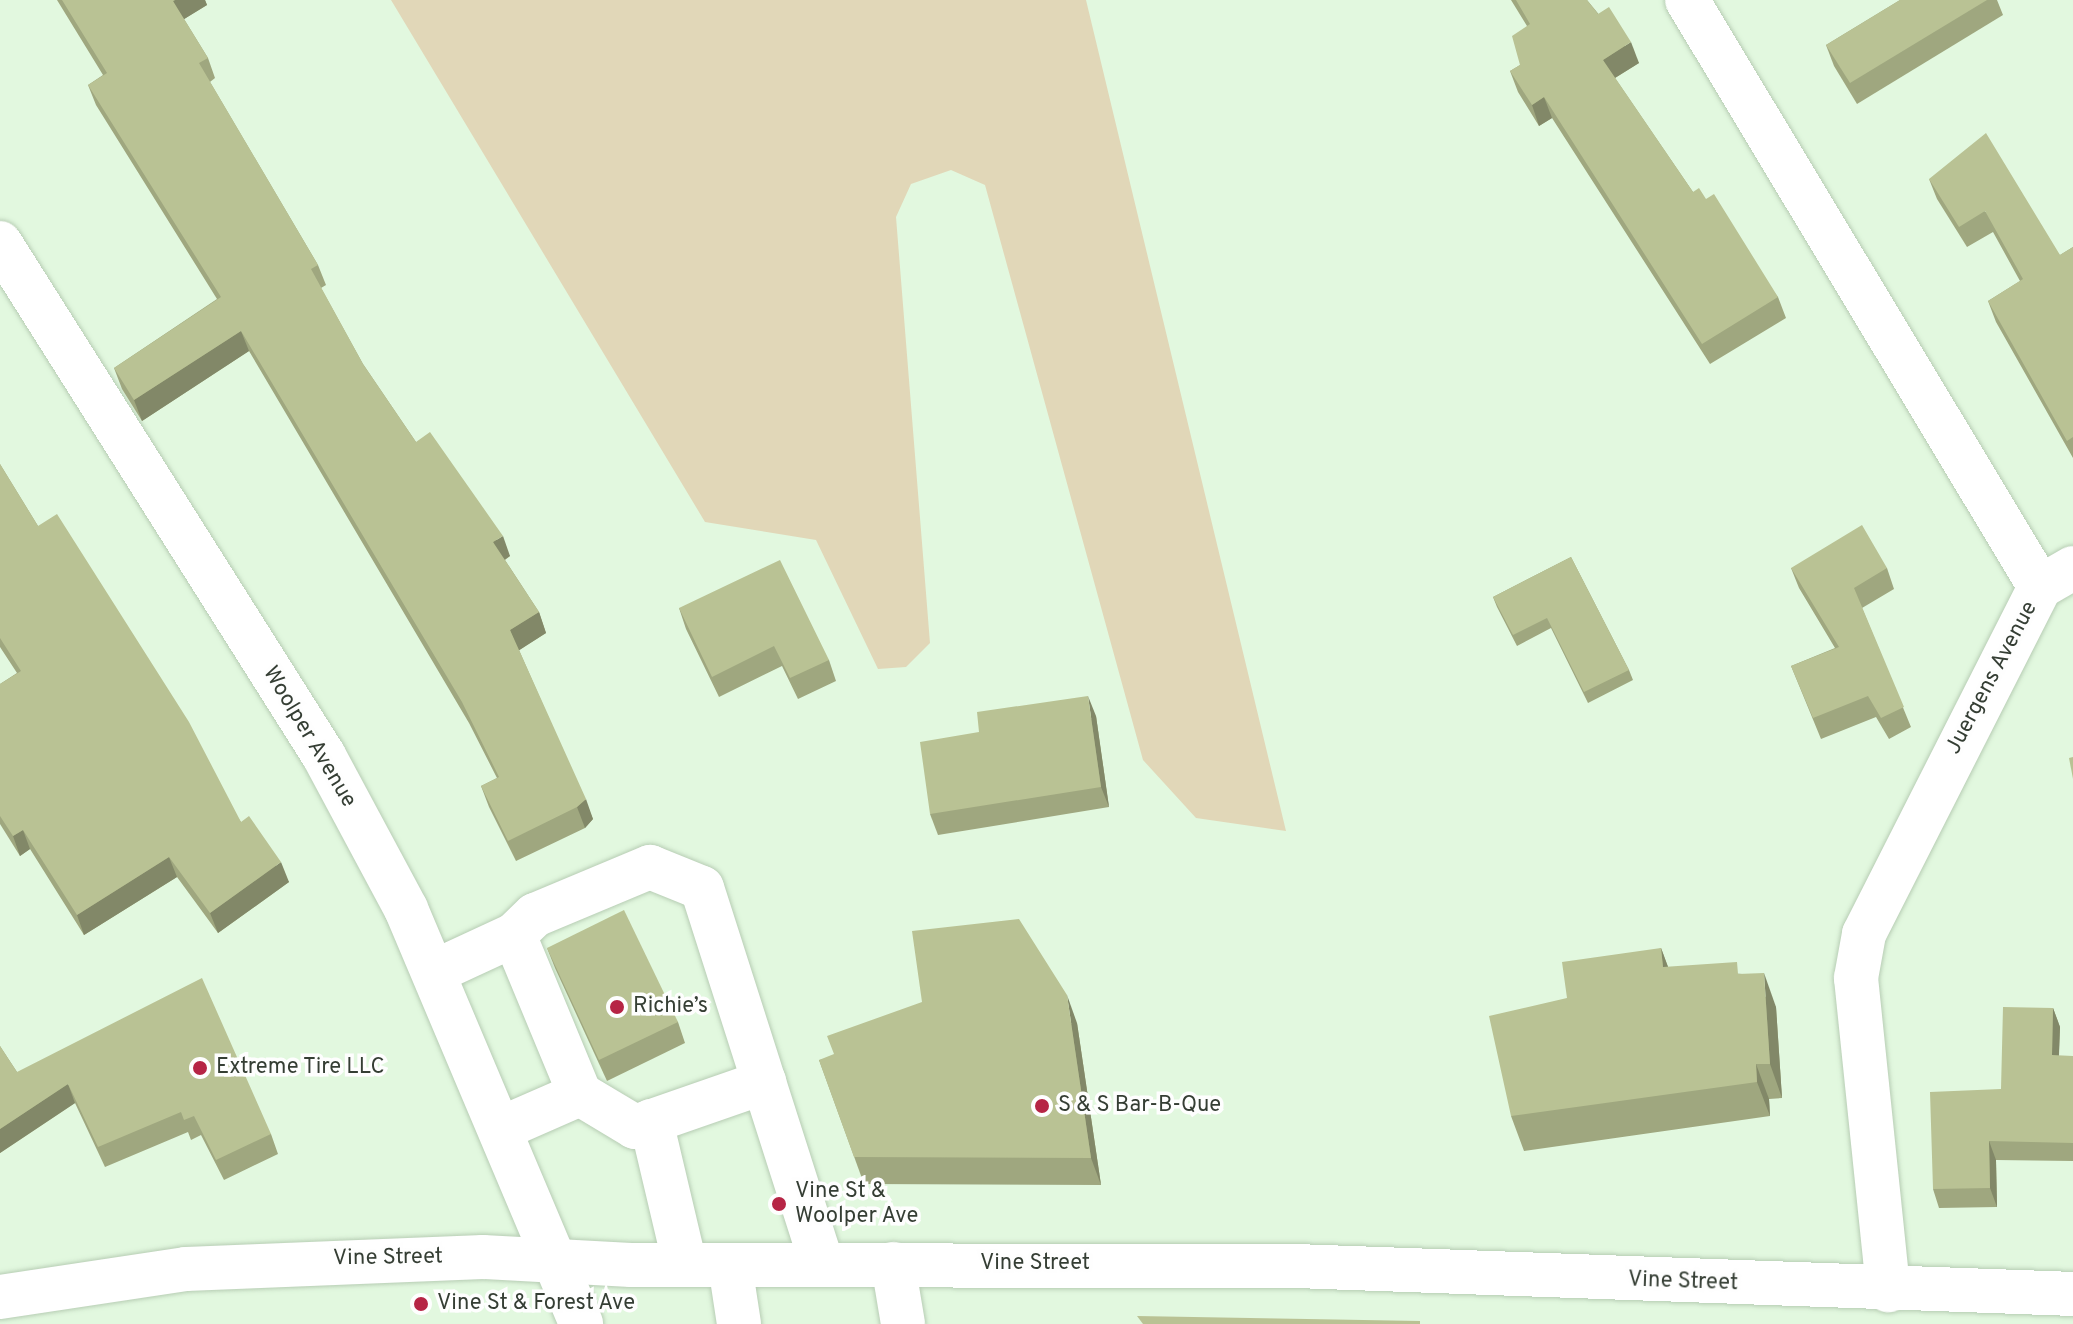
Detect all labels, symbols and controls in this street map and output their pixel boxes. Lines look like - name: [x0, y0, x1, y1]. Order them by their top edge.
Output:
- street label: Juergens Avenue: [1940, 597, 2044, 759]
- street label: Woolper Avenue: [256, 661, 362, 813]
- place label: Richie’s: [633, 994, 708, 1020]
- marker: Richie’s: [608, 998, 626, 1016]
- place label: Extreme Tire LLC: [216, 1055, 386, 1081]
- marker: Extreme Tire LLC: [191, 1059, 209, 1077]
- place label: S & S Bar-B-Que: [1058, 1093, 1221, 1119]
- marker: S & S Bar-B-Que: [1033, 1097, 1051, 1115]
- place label: Vine St & Woolper Ave: [795, 1178, 919, 1230]
- marker: Vine St & Woolper Ave: [770, 1195, 788, 1213]
- street label: Vine Street: [333, 1244, 443, 1272]
- street label: Vine Street: [980, 1251, 1090, 1277]
- street label: Vine Street: [1627, 1267, 1739, 1297]
- place label: Vine St & Forest Ave: [437, 1291, 636, 1317]
- marker: Vine St & Forest Ave: [412, 1295, 430, 1313]

